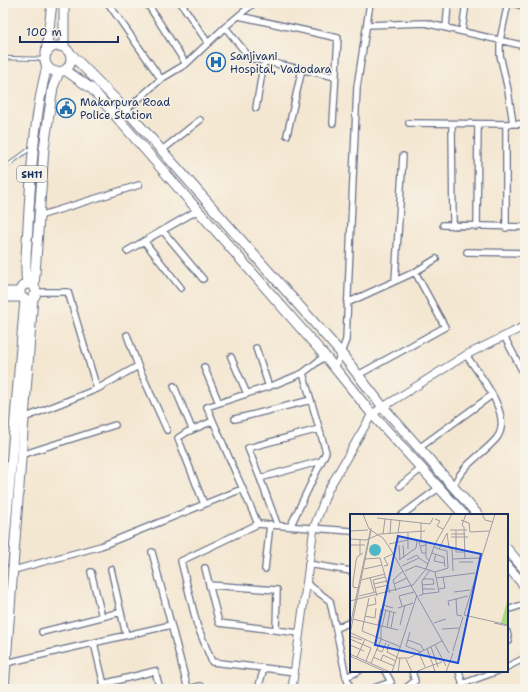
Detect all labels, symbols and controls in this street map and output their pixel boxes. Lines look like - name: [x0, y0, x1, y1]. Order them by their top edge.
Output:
- scale bar: [20, 18, 118, 44]
- text: 100 m: [26, 24, 62, 40]
- place label: Sanjivani Hospital, Vadodara: [230, 49, 332, 77]
- hospital icon: Sanjivani Hospital, Vadodara: [205, 51, 227, 73]
- place label: Makarpura Road Police Station: [80, 95, 170, 123]
- public building icon: Makarpura Road Police Station: [55, 97, 77, 119]
- road number: SH11: [17, 166, 47, 182]
- inset map: [350, 514, 508, 672]

